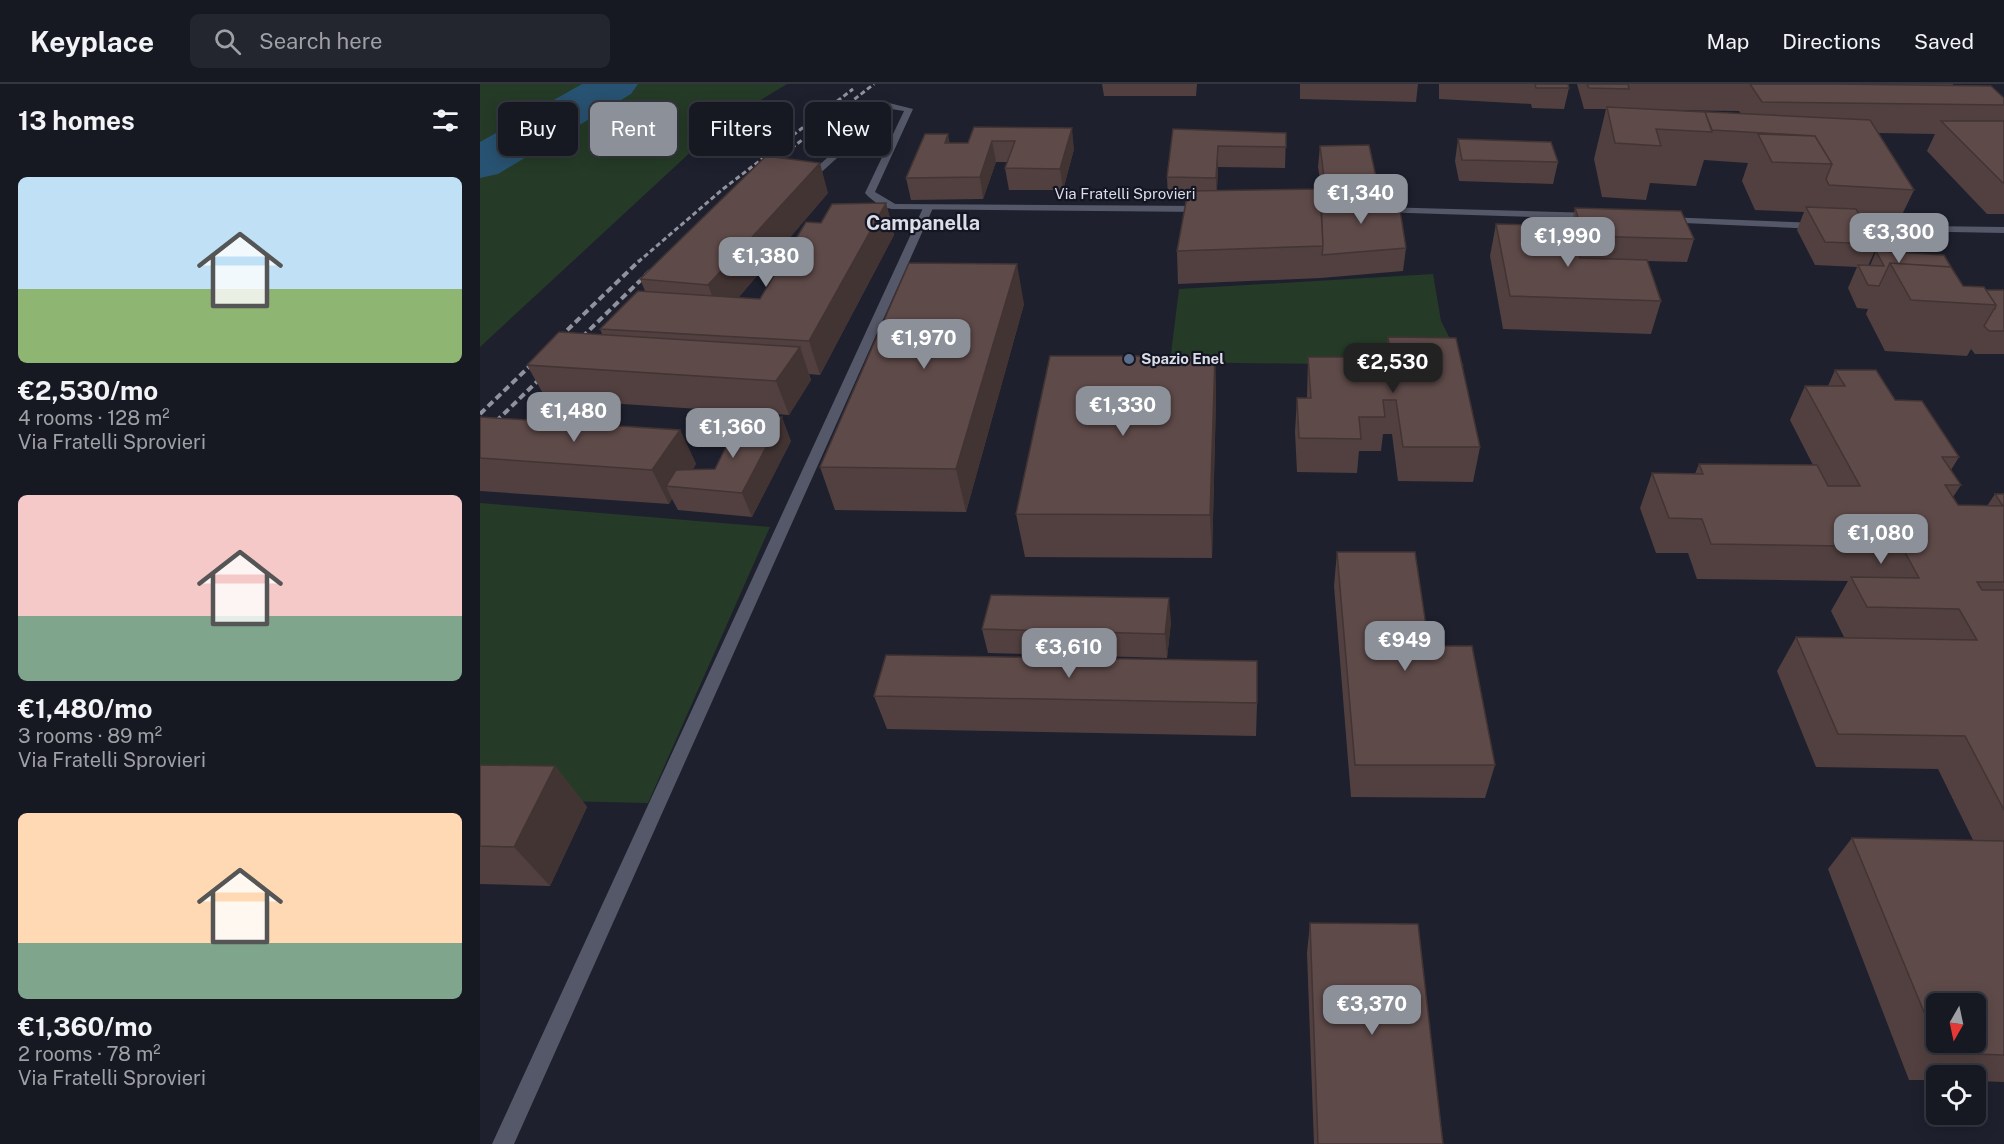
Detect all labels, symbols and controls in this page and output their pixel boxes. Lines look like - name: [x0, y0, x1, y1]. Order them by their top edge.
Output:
- search box: [190, 14, 610, 68]
- text: Keyplace: [30, 25, 154, 58]
- icon: search: [211, 25, 244, 58]
- text: Search here: [259, 28, 383, 54]
- text: Map: [1707, 29, 1749, 54]
- text: Directions: [1782, 29, 1881, 54]
- text: Saved: [1914, 29, 1974, 54]
- chip: Buy: [498, 102, 578, 156]
- chip: Rent: [590, 102, 677, 156]
- chip: Filters: [689, 102, 793, 156]
- chip: New: [805, 102, 891, 156]
- icon: filters: [429, 104, 462, 137]
- text: 13 homes: [18, 105, 135, 136]
- pin: €1,340: [1312, 174, 1410, 225]
- text: €1,340: [1328, 181, 1394, 205]
- street label: Via Fratelli Sprovieri: [1055, 185, 1195, 202]
- district label: Campanella: [866, 211, 980, 235]
- pin: €3,300: [1850, 213, 1948, 264]
- icon: home: [186, 216, 294, 324]
- pin: €1,990: [1519, 217, 1617, 268]
- text: €3,300: [1864, 220, 1934, 244]
- text: €1,990: [1535, 224, 1601, 248]
- pin: €1,380: [717, 237, 815, 288]
- text: €1,380: [733, 244, 799, 268]
- pin: €1,970: [875, 319, 973, 370]
- text: €1,970: [891, 326, 957, 350]
- pin: €2,530: [1344, 343, 1442, 394]
- place label: Spazio Enel: [1141, 350, 1224, 367]
- text: €2,530: [1358, 350, 1428, 374]
- marker: Spazio Enel: [1122, 352, 1136, 366]
- text: €2,530/mo: [18, 375, 158, 406]
- pin: €1,330: [1074, 386, 1172, 437]
- pin: €1,480: [525, 392, 623, 443]
- text: €1,330: [1090, 393, 1156, 417]
- text: €1,480: [541, 399, 607, 423]
- text: 4 rooms · 128 m²: [18, 406, 170, 430]
- pin: €1,360: [684, 408, 782, 459]
- text: €1,360: [700, 415, 766, 439]
- text: Via Fratelli Sprovieri: [18, 430, 206, 454]
- pin: €1,080: [1832, 514, 1930, 565]
- text: €1,080: [1848, 521, 1914, 545]
- icon: home: [186, 534, 294, 642]
- pin: €949: [1369, 621, 1441, 672]
- pin: €3,610: [1020, 628, 1118, 679]
- text: €949: [1379, 628, 1431, 652]
- text: €3,610: [1036, 635, 1102, 659]
- text: €1,480/mo: [18, 693, 153, 724]
- text: 3 rooms · 89 m²: [18, 724, 162, 748]
- text: Via Fratelli Sprovieri: [18, 748, 206, 772]
- icon: home: [186, 852, 294, 960]
- pin: €3,370: [1323, 985, 1421, 1036]
- text: €3,370: [1337, 992, 1407, 1016]
- north arrow: [1926, 993, 1986, 1053]
- map controls: [1926, 993, 1986, 1125]
- text: €1,360/mo: [18, 1011, 152, 1042]
- text: 2 rooms · 78 m²: [18, 1042, 161, 1066]
- button: locate: [1926, 1065, 1986, 1125]
- text: Via Fratelli Sprovieri: [18, 1066, 206, 1090]

